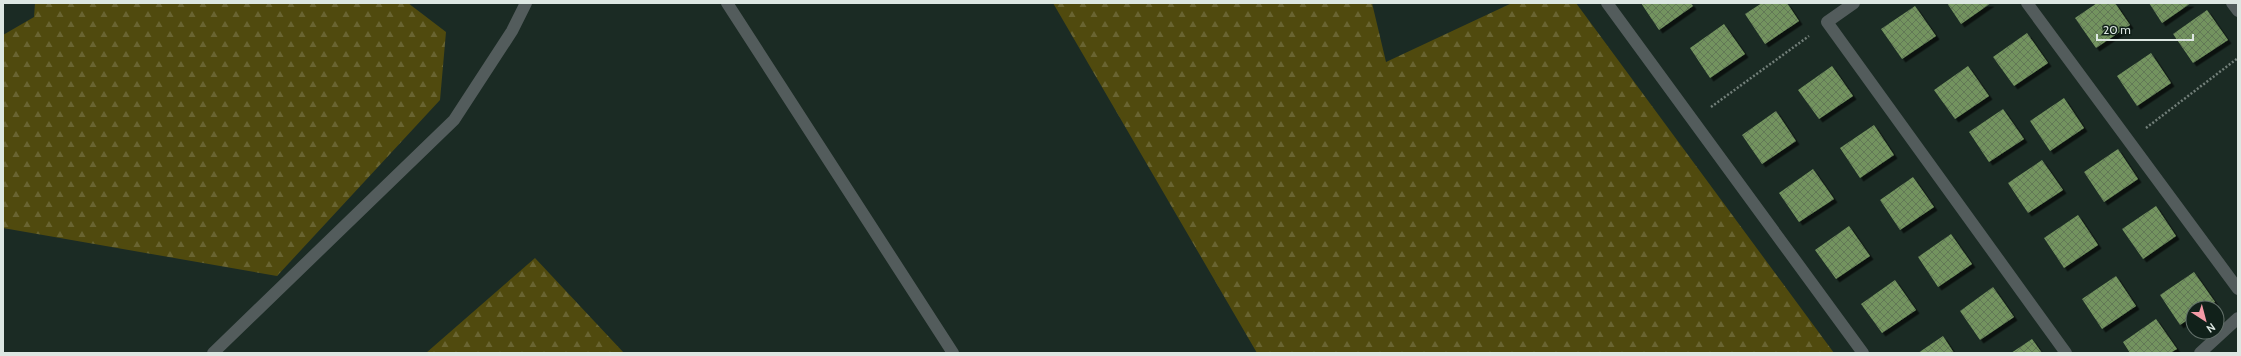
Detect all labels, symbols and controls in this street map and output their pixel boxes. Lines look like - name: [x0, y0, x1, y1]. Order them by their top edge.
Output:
- scale bar: [2097, 16, 2193, 42]
- text: 20 m: [2103, 22, 2131, 37]
- north arrow: [2185, 300, 2225, 340]
- text: N: [2204, 320, 2218, 336]

